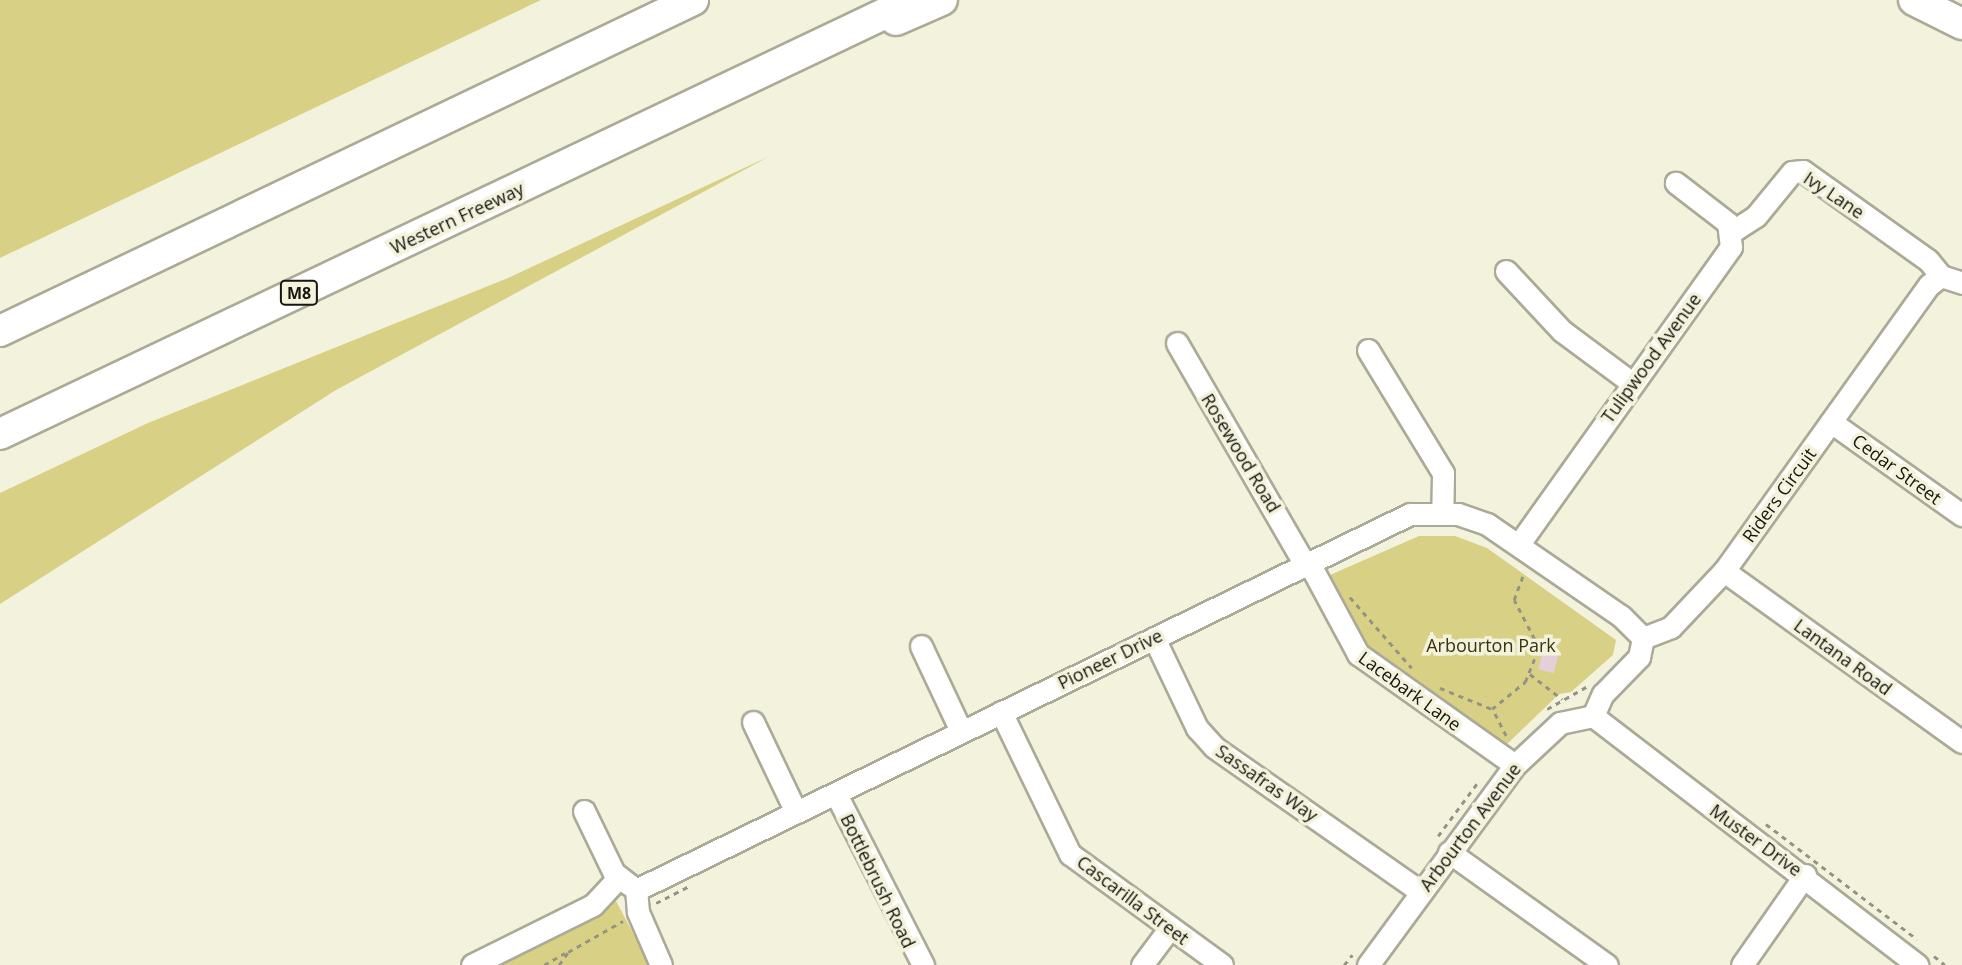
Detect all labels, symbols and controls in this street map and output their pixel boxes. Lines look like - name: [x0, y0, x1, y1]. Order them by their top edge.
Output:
- street label: Ivy Lane: [1800, 167, 1868, 223]
- street label: Western Freeway: [387, 178, 527, 258]
- road number: M8: [280, 280, 318, 306]
- street label: Tulipwood Avenue: [1597, 289, 1705, 427]
- street label: Rosewood Road: [1197, 390, 1285, 516]
- street label: Cedar Street: [1848, 429, 1946, 509]
- street label: Riders Circuit: [1738, 444, 1820, 546]
- street label: Lantana Road: [1790, 614, 1896, 700]
- street label: Pioneer Drive: [1054, 624, 1166, 694]
- park label: Arbourton Park: [1426, 634, 1556, 656]
- street label: Lacebark Lane: [1355, 647, 1465, 735]
- street label: Sassafras Way: [1212, 740, 1322, 826]
- street label: Arbourton Avenue: [1415, 759, 1525, 895]
- street label: Muster Drive: [1706, 799, 1806, 881]
- street label: Bottlebrush Road: [836, 810, 920, 952]
- street label: Cascarilla Street: [1073, 851, 1193, 949]

